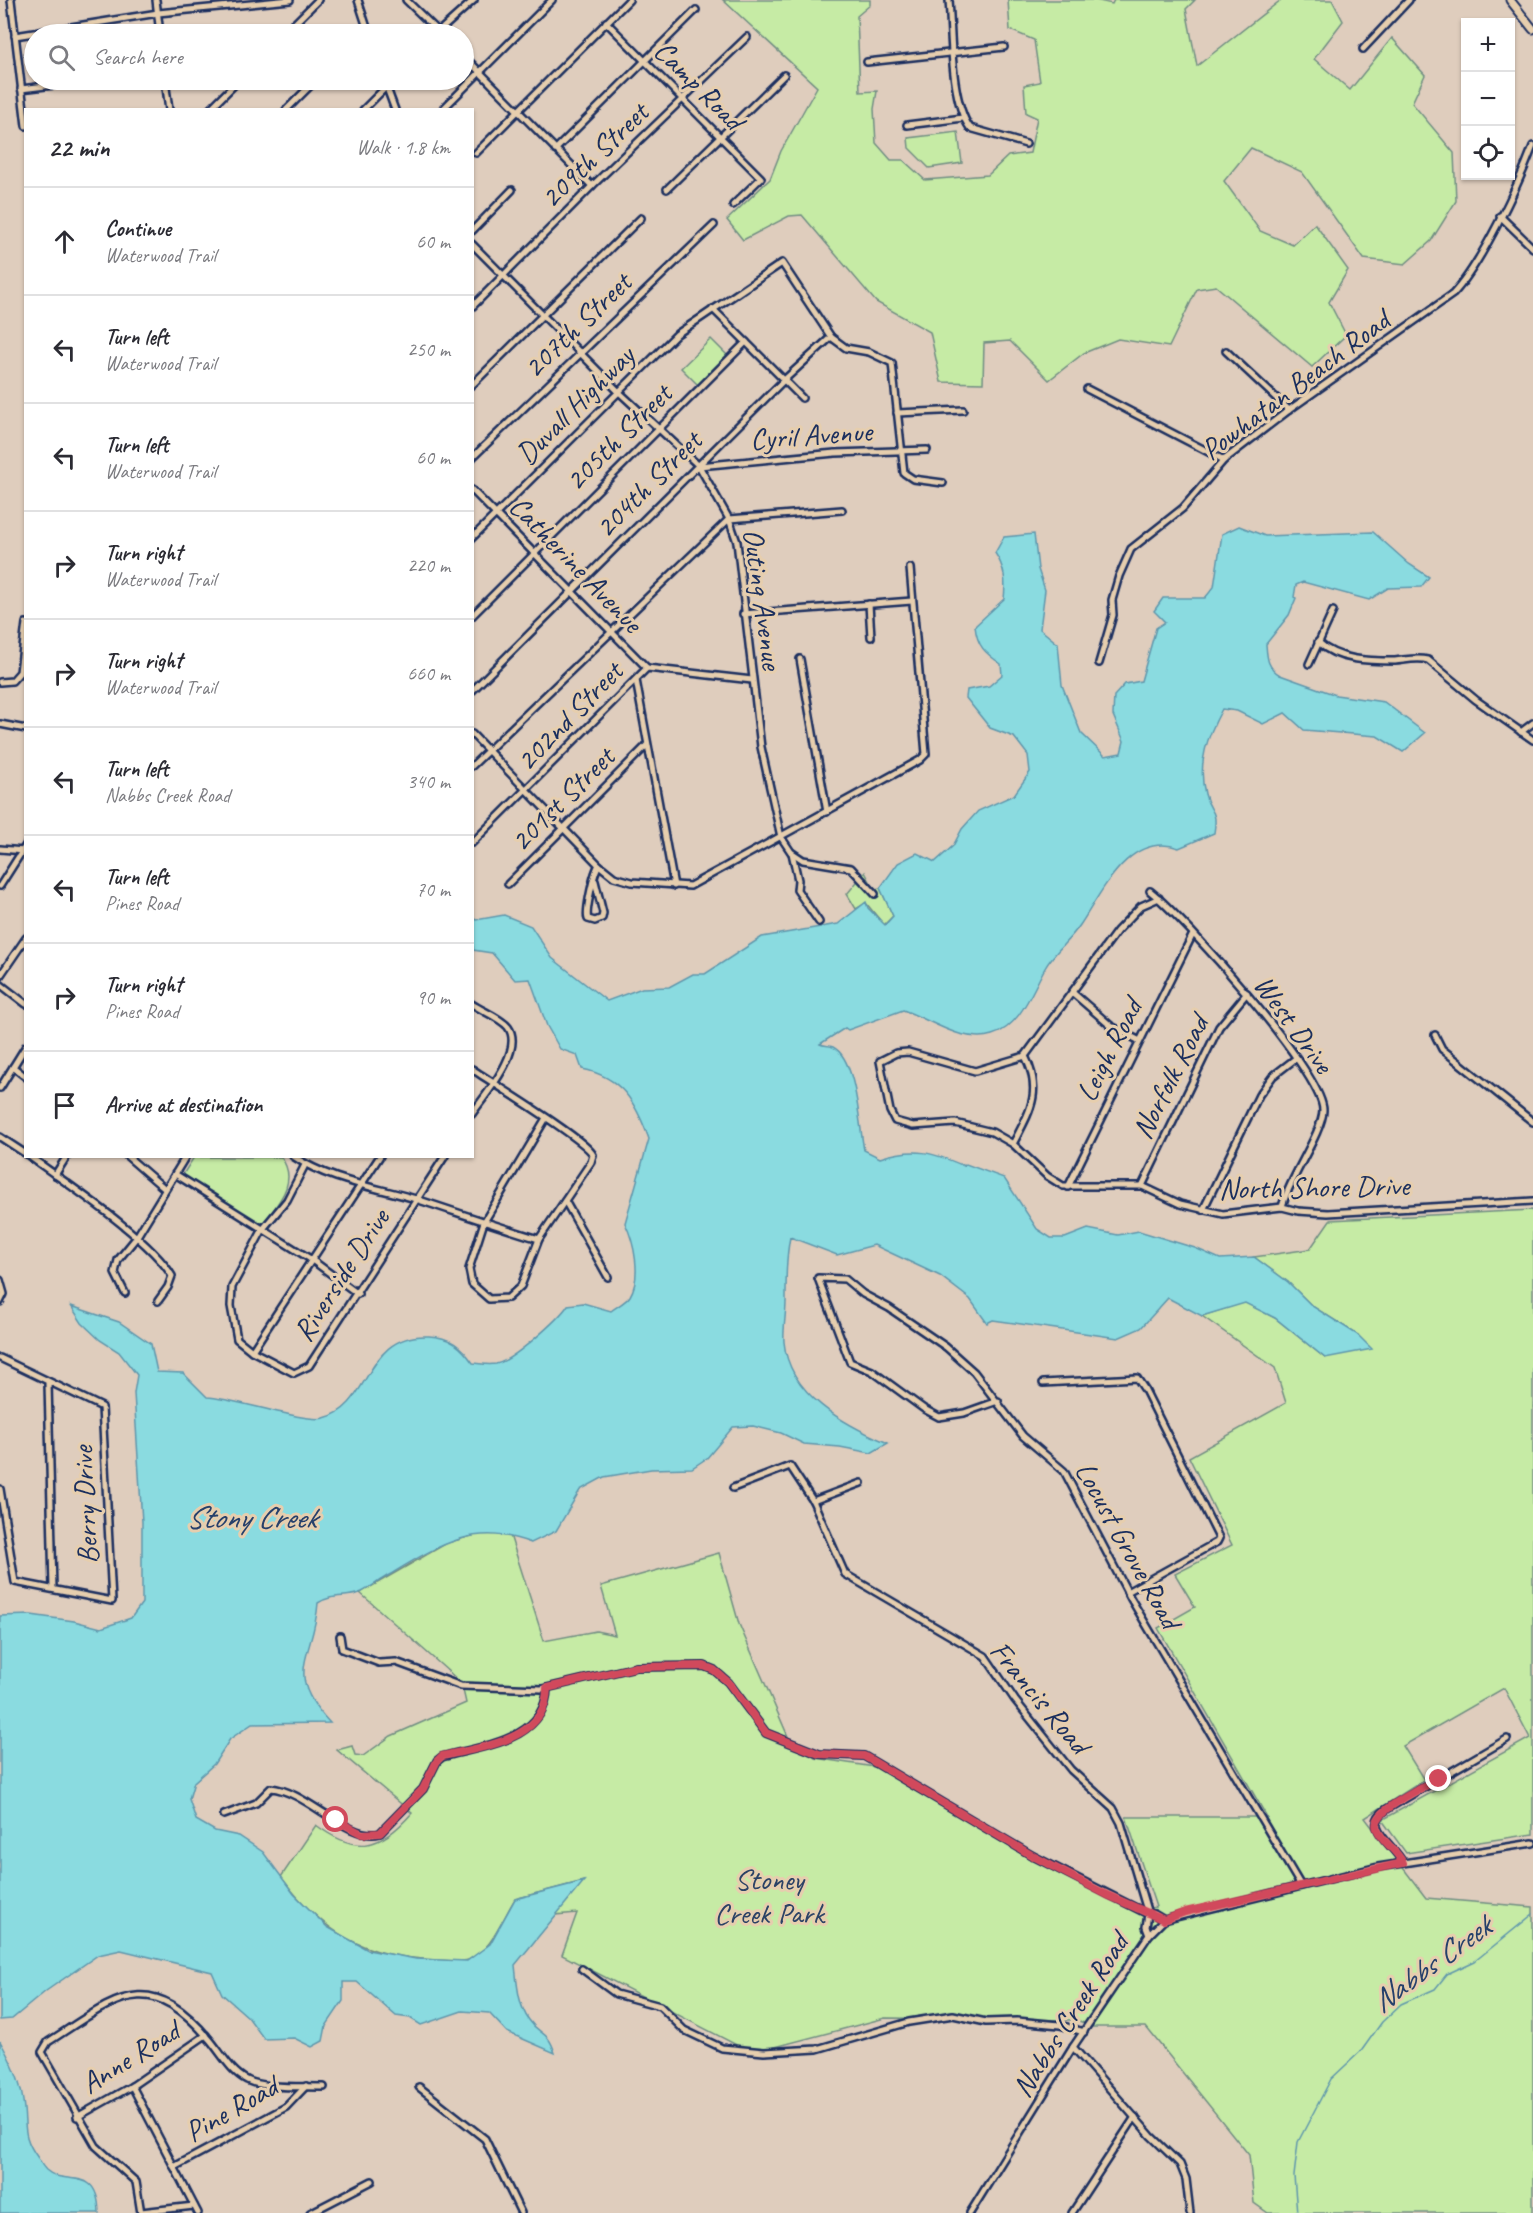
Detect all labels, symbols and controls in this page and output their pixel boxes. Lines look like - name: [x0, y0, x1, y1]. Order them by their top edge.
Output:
- map controls: [1461, 18, 1515, 180]
- button: +: [1461, 18, 1515, 72]
- search box: [24, 24, 474, 90]
- street label: Camp Road: [646, 32, 755, 141]
- icon: search: [45, 41, 78, 74]
- text: Search here: [93, 43, 183, 71]
- button: −: [1461, 72, 1515, 126]
- street label: 209th Street: [532, 92, 658, 216]
- button: locate: [1461, 126, 1515, 180]
- text: 22 min: [48, 131, 110, 164]
- text: Walk · 1.8 km: [356, 135, 450, 160]
- text: Continue: [105, 215, 171, 243]
- icon: ahead: [48, 225, 81, 258]
- text: 60 m: [416, 229, 450, 254]
- text: Waterwood Trail: [105, 243, 216, 268]
- street label: 207th Street: [515, 262, 641, 386]
- street label: Powhatan Beach Road: [1193, 299, 1400, 468]
- text: Turn left: [105, 323, 169, 351]
- icon: left: [48, 333, 81, 366]
- street label: Duvall Highway: [508, 336, 644, 472]
- text: 250 m: [407, 337, 450, 362]
- text: Waterwood Trail: [105, 351, 216, 376]
- street label: 205th Street: [556, 373, 682, 499]
- street label: Cyril Avenue: [749, 412, 875, 458]
- street label: 204th Street: [586, 420, 712, 546]
- text: Turn left: [105, 431, 169, 459]
- icon: left: [48, 441, 81, 474]
- text: 60 m: [416, 445, 450, 470]
- text: Waterwood Trail: [105, 459, 216, 484]
- street label: Catherine Avenue: [501, 487, 653, 642]
- street label: Outing Avenue: [734, 526, 792, 674]
- text: Turn right: [105, 539, 182, 567]
- icon: right: [48, 549, 81, 582]
- text: 220 m: [407, 553, 450, 578]
- text: Waterwood Trail: [105, 567, 216, 592]
- text: Turn right: [105, 647, 182, 675]
- street label: 202nd Street: [507, 651, 633, 779]
- icon: right: [48, 657, 81, 690]
- text: 660 m: [407, 661, 450, 686]
- text: Waterwood Trail: [105, 675, 216, 700]
- street label: 201st Street: [502, 736, 625, 859]
- text: Turn left: [105, 755, 169, 783]
- icon: left: [48, 765, 81, 798]
- text: 340 m: [407, 769, 450, 794]
- text: Nabbs Creek Road: [105, 783, 230, 808]
- text: Turn left: [105, 863, 169, 891]
- icon: left: [48, 873, 81, 906]
- text: 70 m: [416, 877, 450, 902]
- text: Pines Road: [105, 891, 179, 916]
- street label: West Drive: [1246, 967, 1344, 1082]
- text: Turn right: [105, 971, 182, 999]
- icon: right: [48, 981, 81, 1014]
- text: 90 m: [416, 985, 450, 1010]
- street label: Leigh Road: [1067, 989, 1153, 1108]
- text: Pines Road: [105, 999, 179, 1024]
- street label: Norfolk Road: [1123, 1005, 1219, 1145]
- icon: arrive: [48, 1089, 81, 1122]
- text: Arrive at destination: [105, 1091, 262, 1119]
- street label: North Shore Drive: [1218, 1166, 1412, 1208]
- street label: Riverside Drive: [284, 1200, 399, 1348]
- street label: Berry Drive: [63, 1443, 107, 1565]
- street label: Locust Grove Road: [1067, 1455, 1192, 1639]
- water label: Stony Creek: [186, 1497, 322, 1538]
- street label: Francis Road: [982, 1633, 1101, 1765]
- route end: [1425, 1765, 1451, 1791]
- route start: [322, 1806, 348, 1832]
- park label: Stoney Creek Park: [714, 1860, 826, 1932]
- water label: Nabbs Creek: [1363, 1903, 1504, 2021]
- street label: Nabbs Creek Road: [1003, 1922, 1139, 2104]
- street label: Anne Road: [74, 2010, 190, 2102]
- street label: Pine Road: [178, 2065, 288, 2151]

